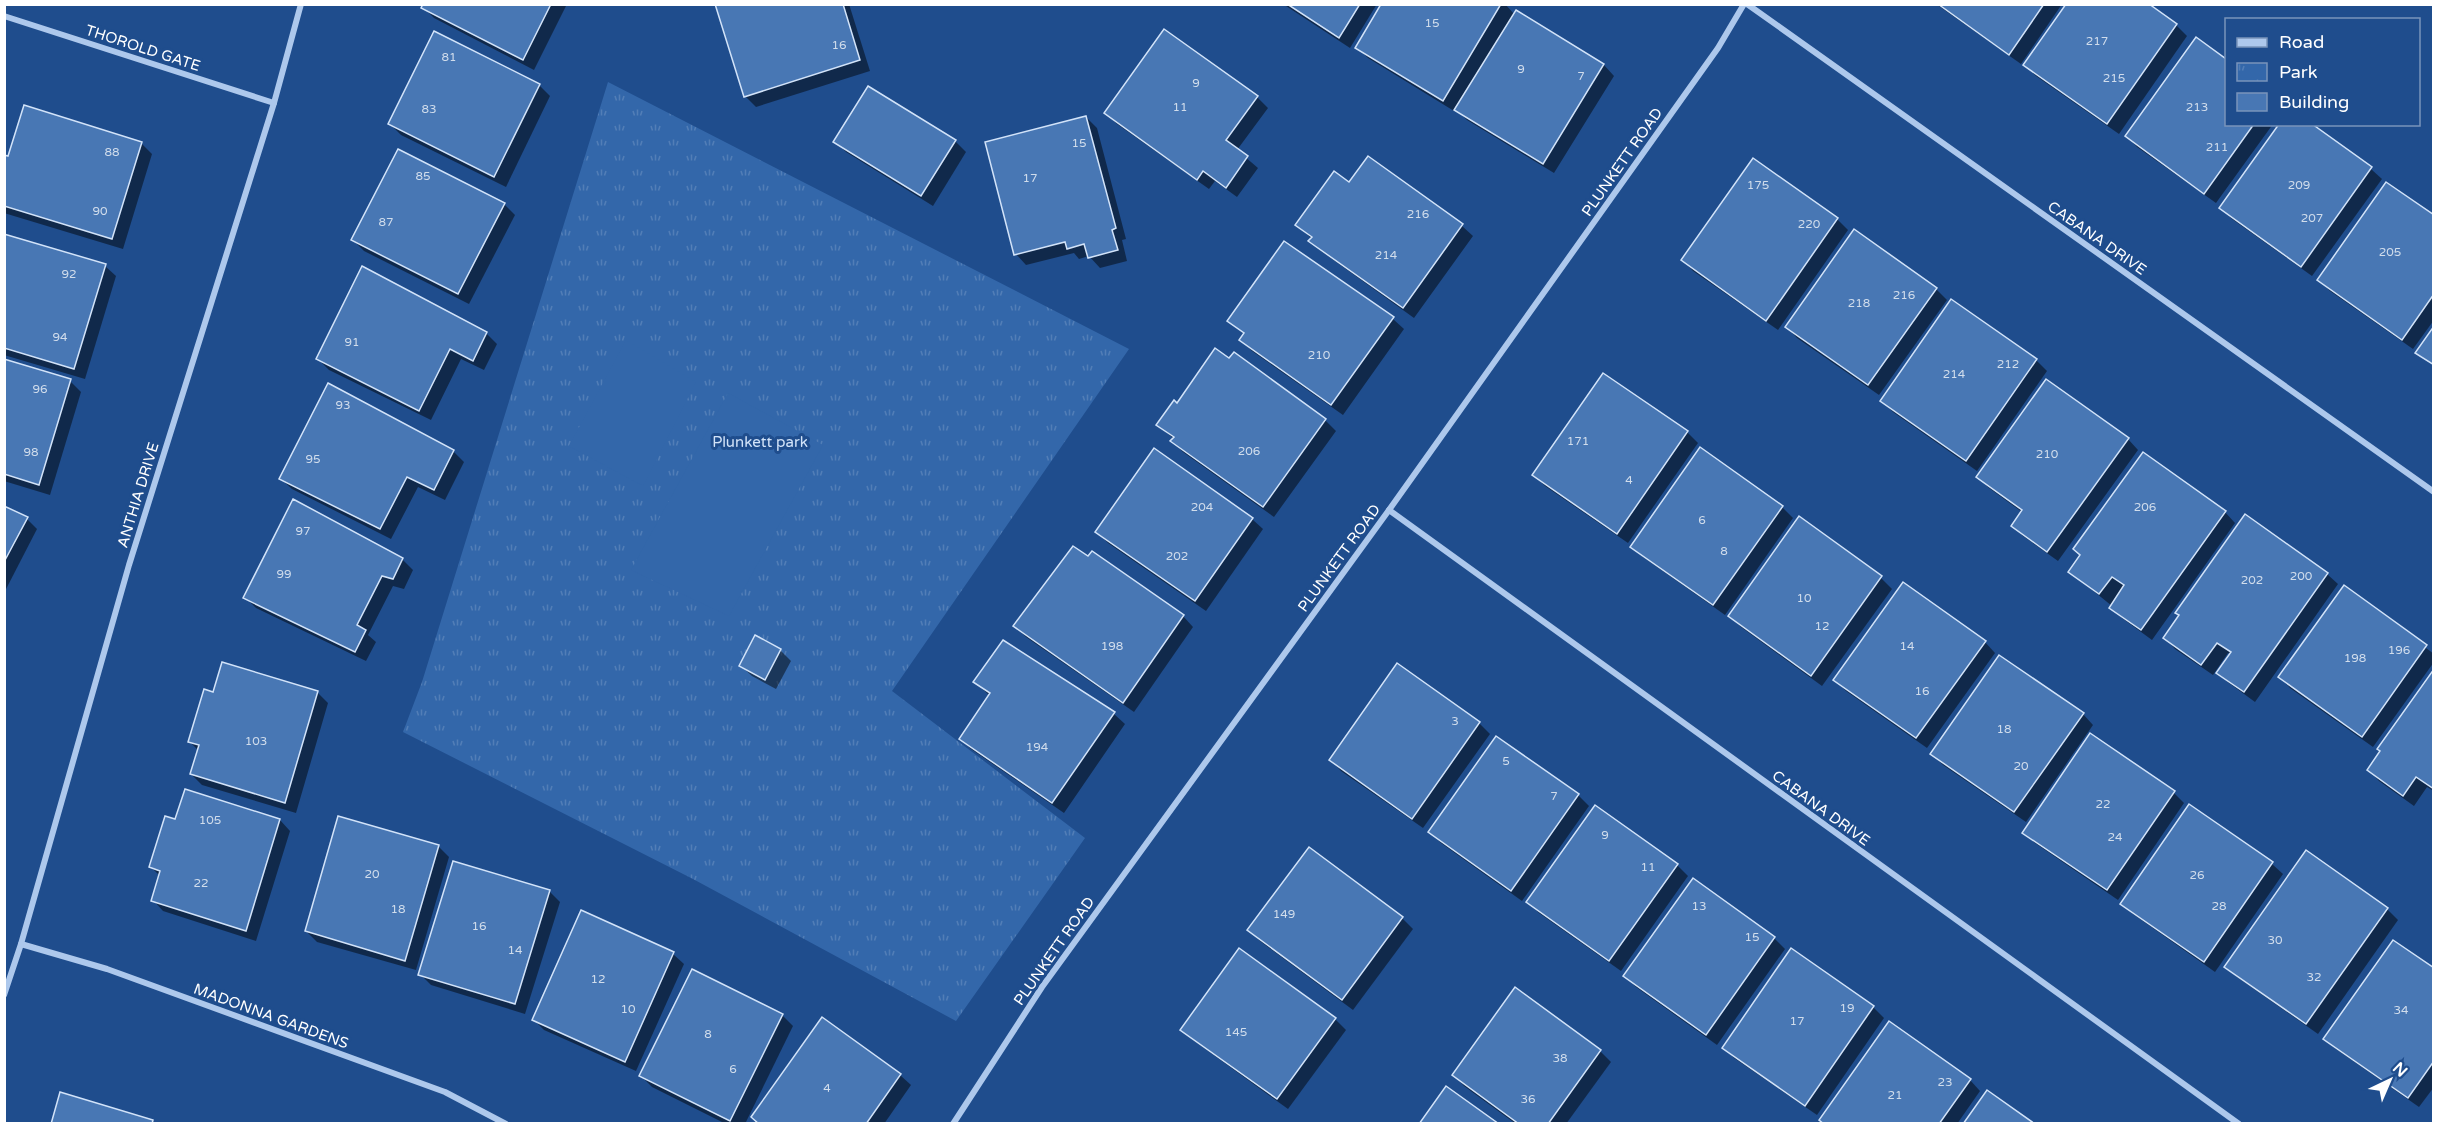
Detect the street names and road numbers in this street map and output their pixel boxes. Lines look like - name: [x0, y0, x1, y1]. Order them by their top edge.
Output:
- street label: THOROLD GATE: [83, 21, 203, 75]
- street label: PLUNKETT ROAD: [1578, 104, 1666, 220]
- street label: CABANA DRIVE: [2044, 197, 2150, 279]
- street label: ANTHIA DRIVE: [113, 440, 163, 550]
- street label: PLUNKETT ROAD: [1294, 501, 1384, 615]
- street label: CABANA DRIVE: [1769, 766, 1873, 850]
- street label: PLUNKETT ROAD: [1010, 893, 1098, 1009]
- street label: MADONNA GARDENS: [191, 980, 351, 1052]

